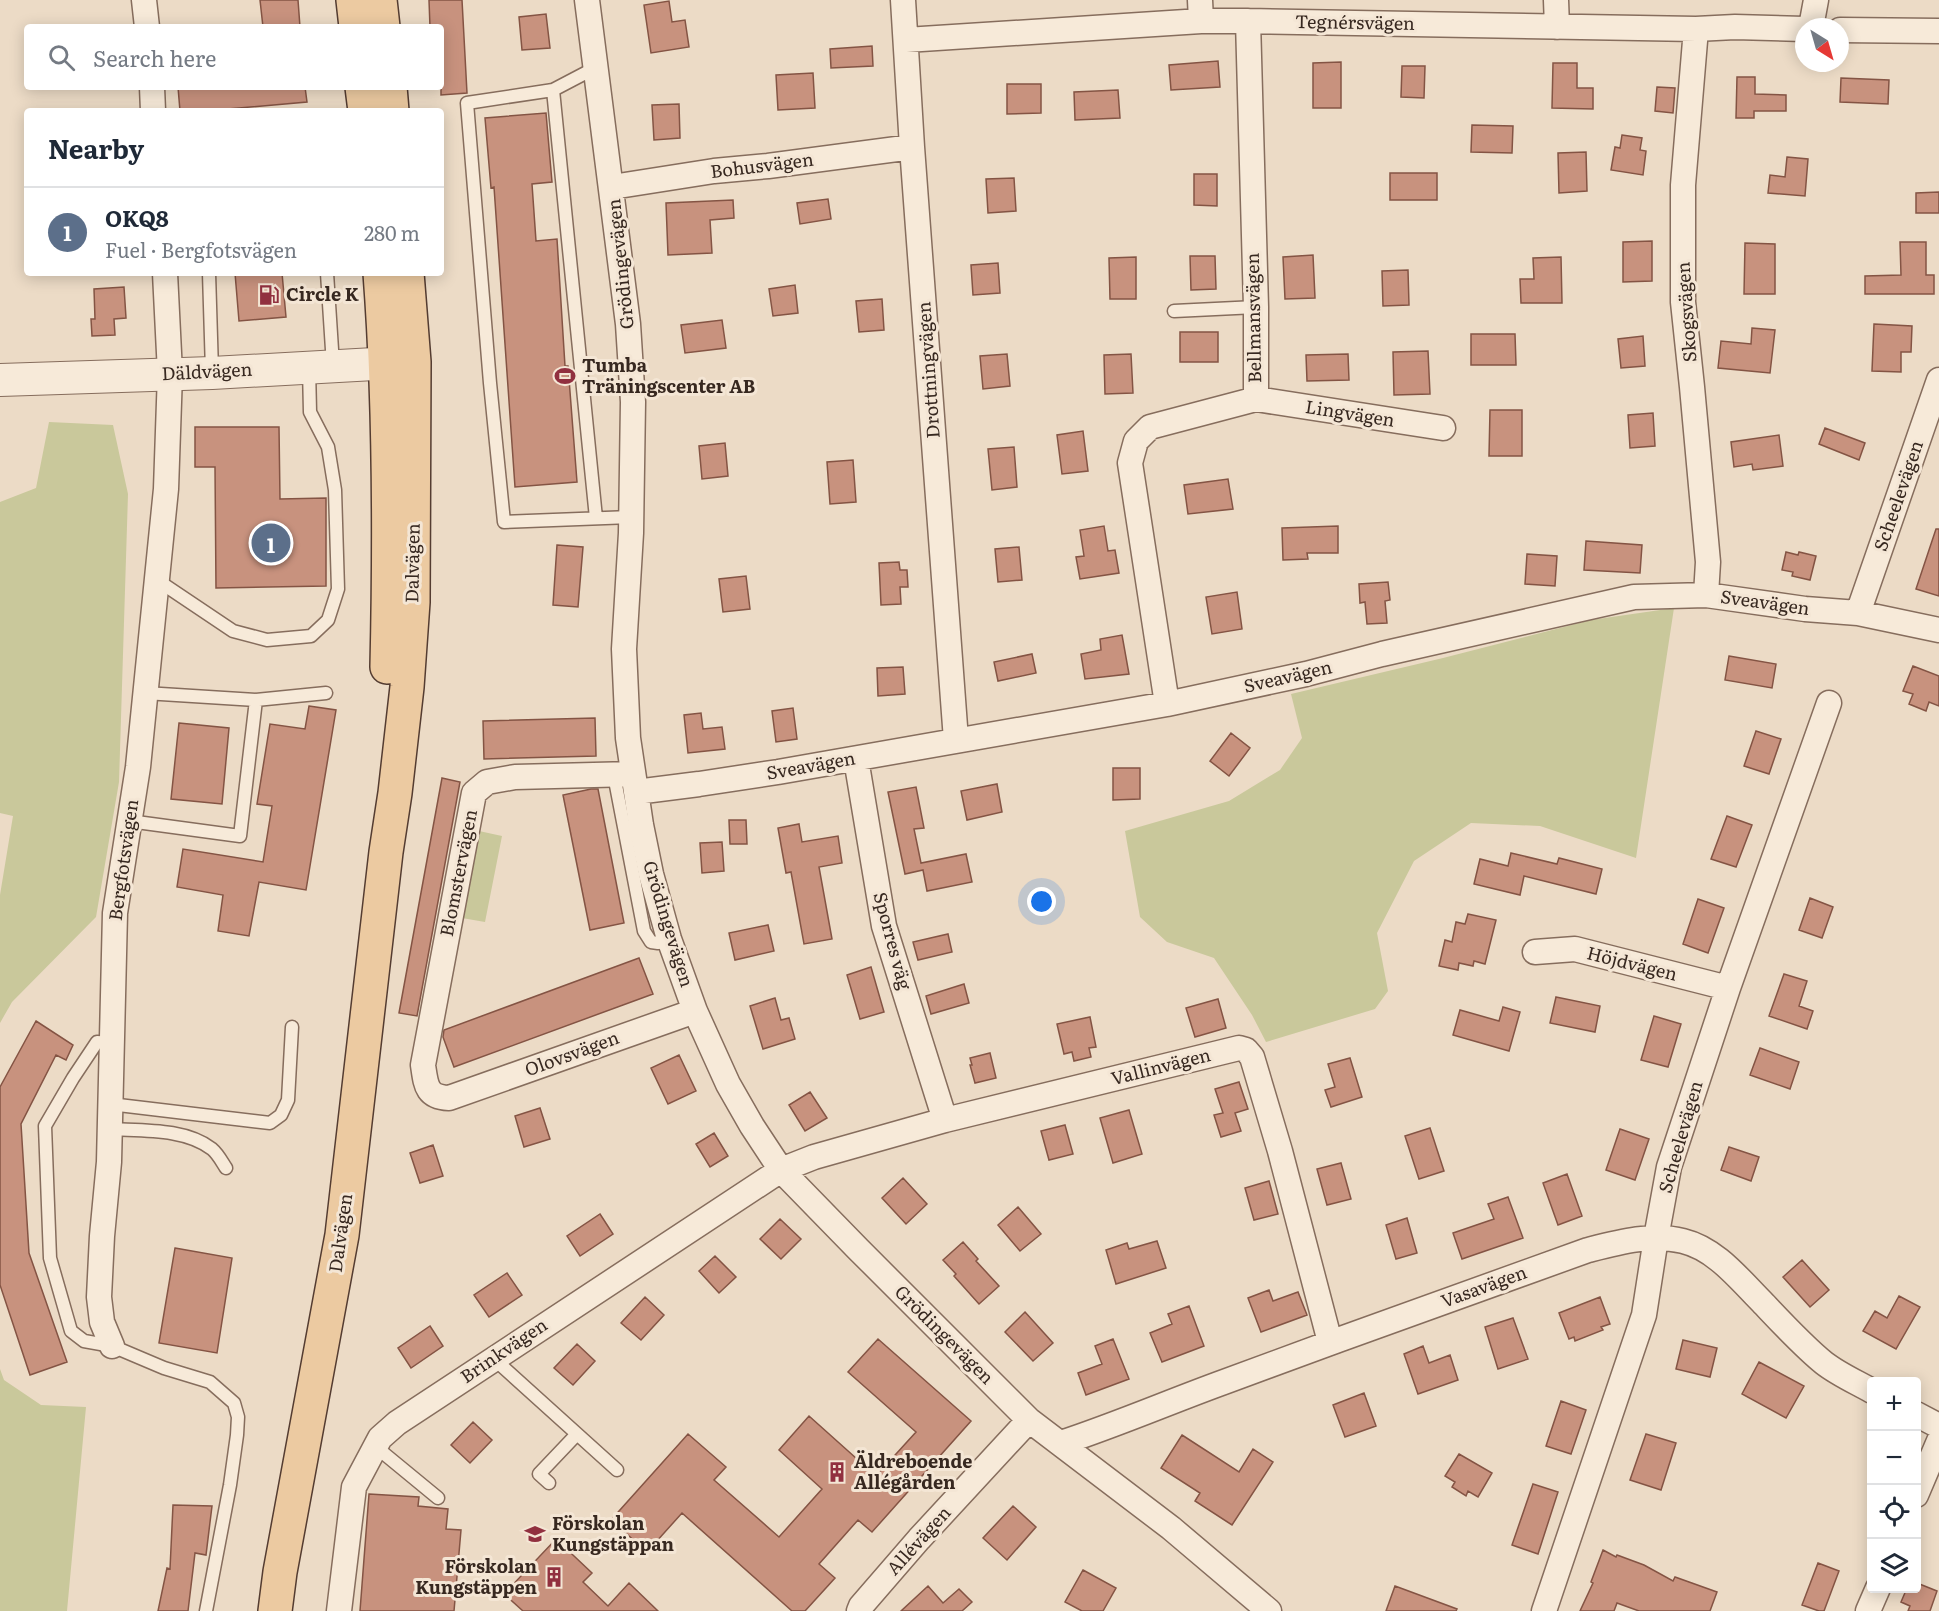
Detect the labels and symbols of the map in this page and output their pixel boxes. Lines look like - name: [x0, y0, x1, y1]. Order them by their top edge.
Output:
- street label: Tegnérsvägen: [1295, 7, 1415, 36]
- north arrow: [1795, 18, 1849, 72]
- street label: Bohusvägen: [709, 145, 815, 184]
- street label: Grödingevägen: [599, 198, 640, 331]
- street label: Bellmansvägen: [1238, 252, 1267, 383]
- street label: Skogsvägen: [1669, 261, 1702, 363]
- place label: Circle K: [286, 280, 359, 307]
- fuel station icon: Circle K: [257, 283, 281, 307]
- street label: Drottningvägen: [909, 301, 946, 440]
- place label: Tumba Träningscenter AB: [582, 351, 755, 399]
- street label: Däldvägen: [161, 355, 253, 386]
- sports icon: Tumba Träningscenter AB: [553, 364, 577, 388]
- street label: Lingvägen: [1304, 392, 1397, 433]
- street label: Scheelevägen: [1866, 436, 1929, 555]
- pin: 1: [252, 520, 290, 566]
- street label: Dalvägen: [397, 523, 426, 603]
- street label: Sveavägen: [1719, 582, 1812, 621]
- street label: Sveavägen: [1241, 652, 1335, 699]
- street label: Sveavägen: [764, 743, 857, 786]
- street label: Bergfotsvägen: [101, 797, 144, 922]
- street label: Blomstervägen: [432, 807, 483, 939]
- street label: Grödingevägen: [637, 857, 702, 990]
- your location: [1027, 887, 1056, 916]
- street label: Sporres väg: [867, 889, 920, 993]
- street label: Höjdvägen: [1584, 938, 1680, 987]
- street label: Olovsvägen: [521, 1023, 623, 1082]
- street label: Vallinvägen: [1108, 1040, 1213, 1091]
- street label: Scheelevägen: [1651, 1077, 1708, 1196]
- street label: Dalvägen: [321, 1191, 358, 1274]
- street label: Vasavägen: [1437, 1258, 1530, 1314]
- street label: Grödingevägen: [889, 1278, 1001, 1390]
- street label: Brinkvägen: [454, 1311, 552, 1389]
- place label: Äldreboende Allégården: [854, 1447, 972, 1495]
- building icon: Äldreboende Allégården: [825, 1460, 849, 1484]
- street label: Allévägen: [879, 1499, 956, 1581]
- place label: Förskolan Kungstäppan: [552, 1509, 674, 1557]
- school or university icon: Förskolan Kungstäppan: [523, 1522, 547, 1546]
- place label: Förskolan Kungstäppen: [415, 1552, 537, 1600]
- building icon: Förskolan Kungstäppen: [542, 1565, 566, 1589]

